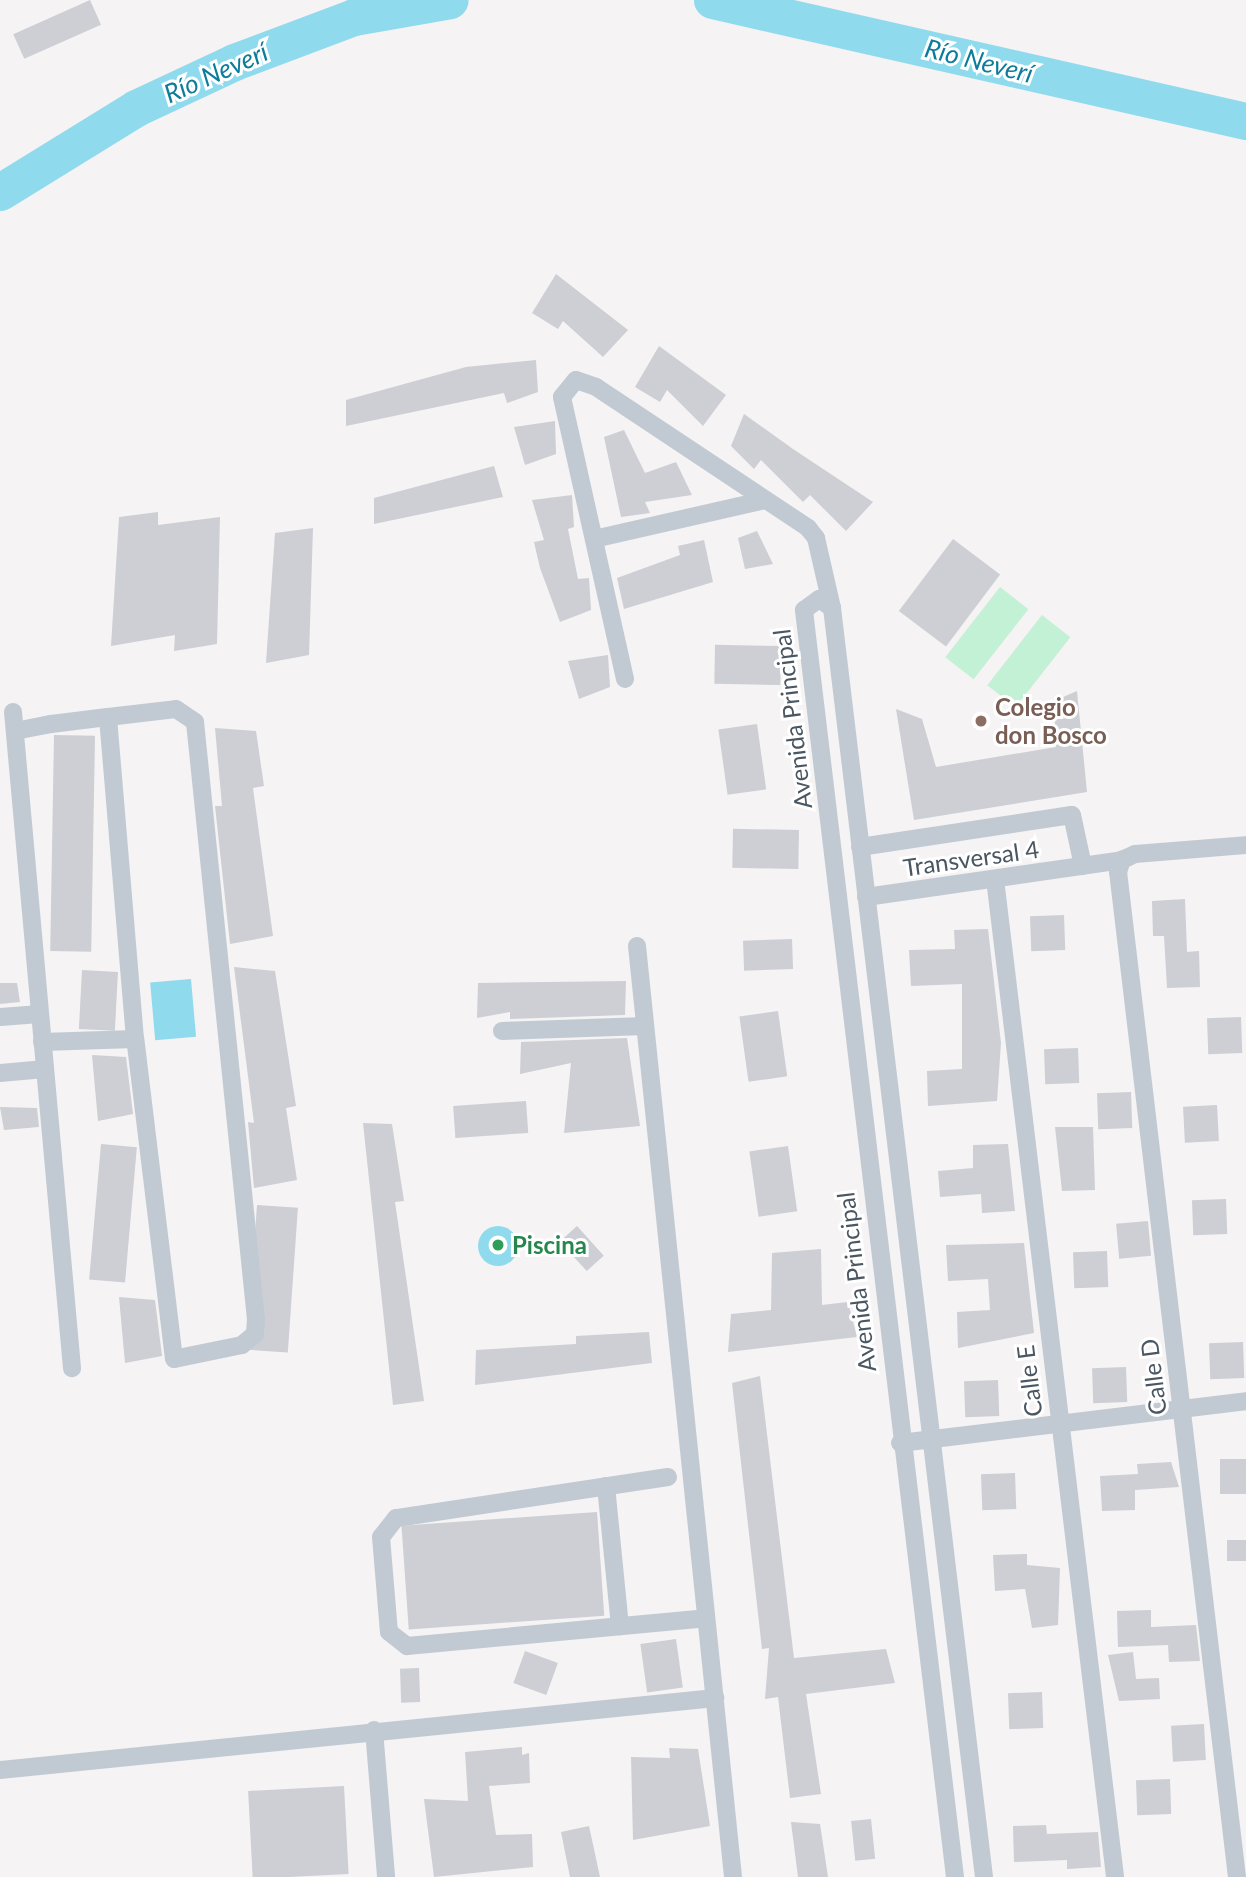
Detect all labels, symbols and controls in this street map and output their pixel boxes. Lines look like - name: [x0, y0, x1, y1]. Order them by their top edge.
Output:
- water label: Río Neverí: [922, 33, 1036, 89]
- water label: Río Neverí: [159, 36, 273, 110]
- street label: Avenida Principal: [767, 627, 817, 811]
- place label: Colegio don Bosco: [995, 693, 1107, 749]
- marker: Colegio don Bosco: [973, 713, 989, 729]
- street label: Transversal 4: [901, 834, 1041, 882]
- street label: Avenida Principal: [831, 1190, 881, 1374]
- place label: Piscina: [512, 1231, 587, 1259]
- marker: Piscina: [490, 1237, 506, 1253]
- street label: Calle D: [1134, 1337, 1172, 1417]
- street label: Calle E: [1010, 1344, 1048, 1418]

